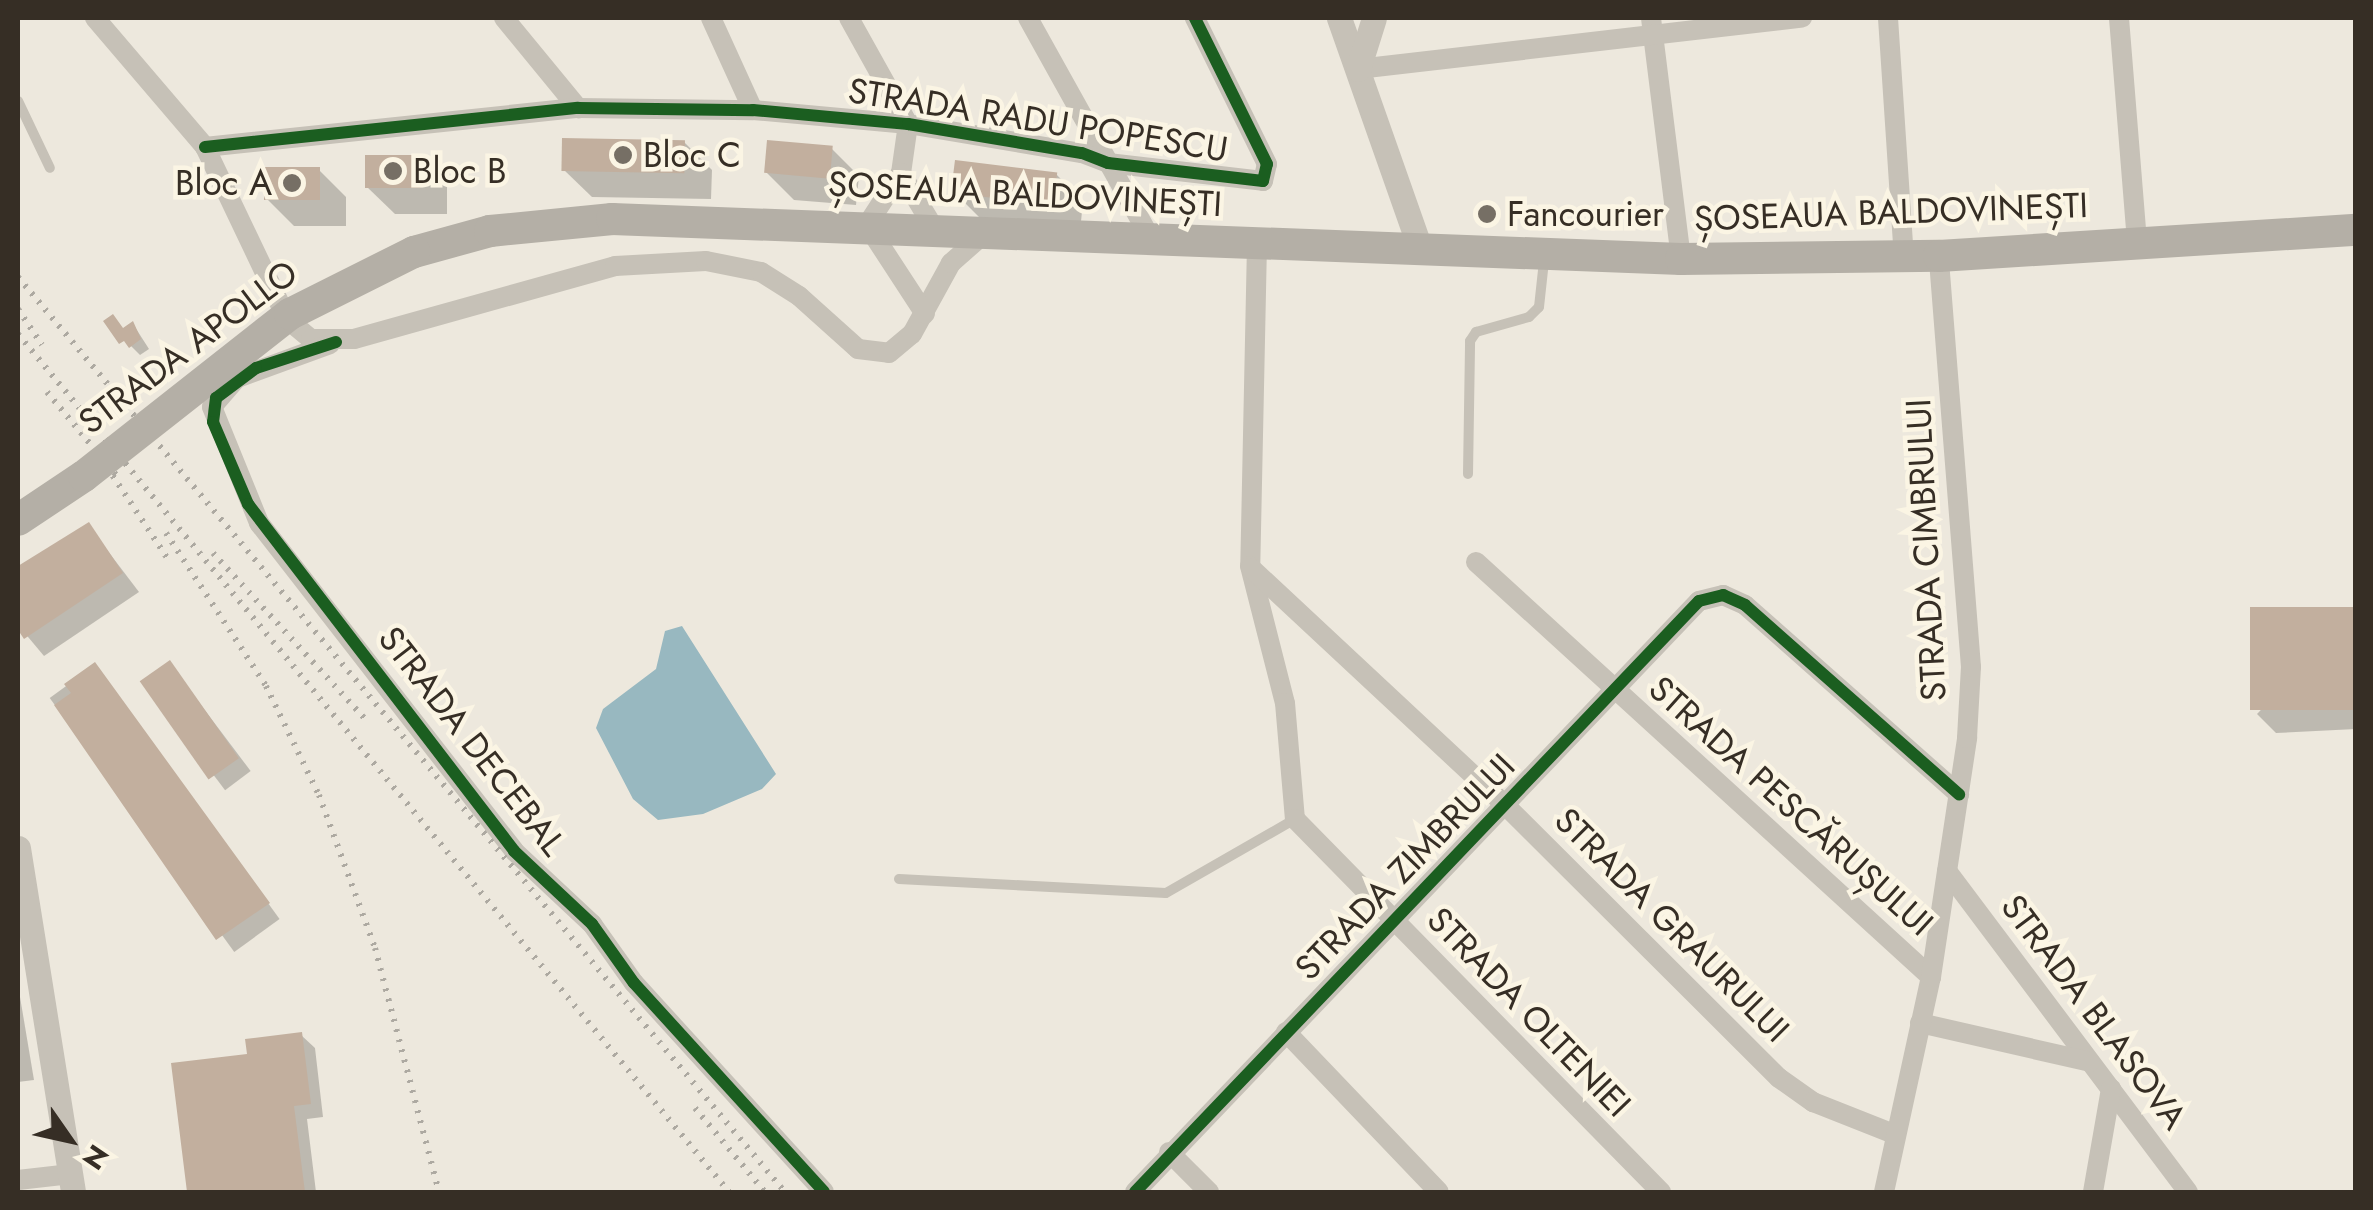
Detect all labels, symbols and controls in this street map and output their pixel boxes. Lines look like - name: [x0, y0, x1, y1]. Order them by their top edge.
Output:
- street label: STRADA RADU POPESCU: [845, 69, 1231, 171]
- place label: Bloc C: [643, 134, 741, 176]
- marker: Bloc C: [612, 144, 634, 166]
- place label: Bloc B: [413, 150, 506, 192]
- marker: Bloc B: [382, 160, 404, 182]
- place label: Bloc A: [175, 162, 272, 204]
- street label: ȘOSEAUA BALDOVINEȘTI: [827, 163, 1223, 225]
- marker: Bloc A: [281, 172, 303, 194]
- street label: ȘOSEAUA BALDOVINEȘTI: [1693, 184, 2089, 240]
- place label: Fancourier: [1507, 193, 1664, 235]
- marker: Fancourier: [1476, 203, 1498, 225]
- street label: STRADA APOLLO: [71, 251, 305, 443]
- street label: STRADA CIMBRULUI: [1897, 398, 1955, 702]
- street label: STRADA DECEBAL: [370, 618, 574, 864]
- street label: STRADA PESCĂRUȘULUI: [1640, 667, 1942, 945]
- street label: STRADA ZIMBRULUI: [1286, 745, 1524, 989]
- street label: STRADA GRAURULUI: [1546, 799, 1798, 1051]
- street label: STRADA BLASOVA: [1992, 887, 2196, 1137]
- street label: STRADA OLTENIEI: [1419, 899, 1639, 1125]
- north arrow: [20, 1090, 120, 1190]
- text: N: [72, 1136, 119, 1178]

